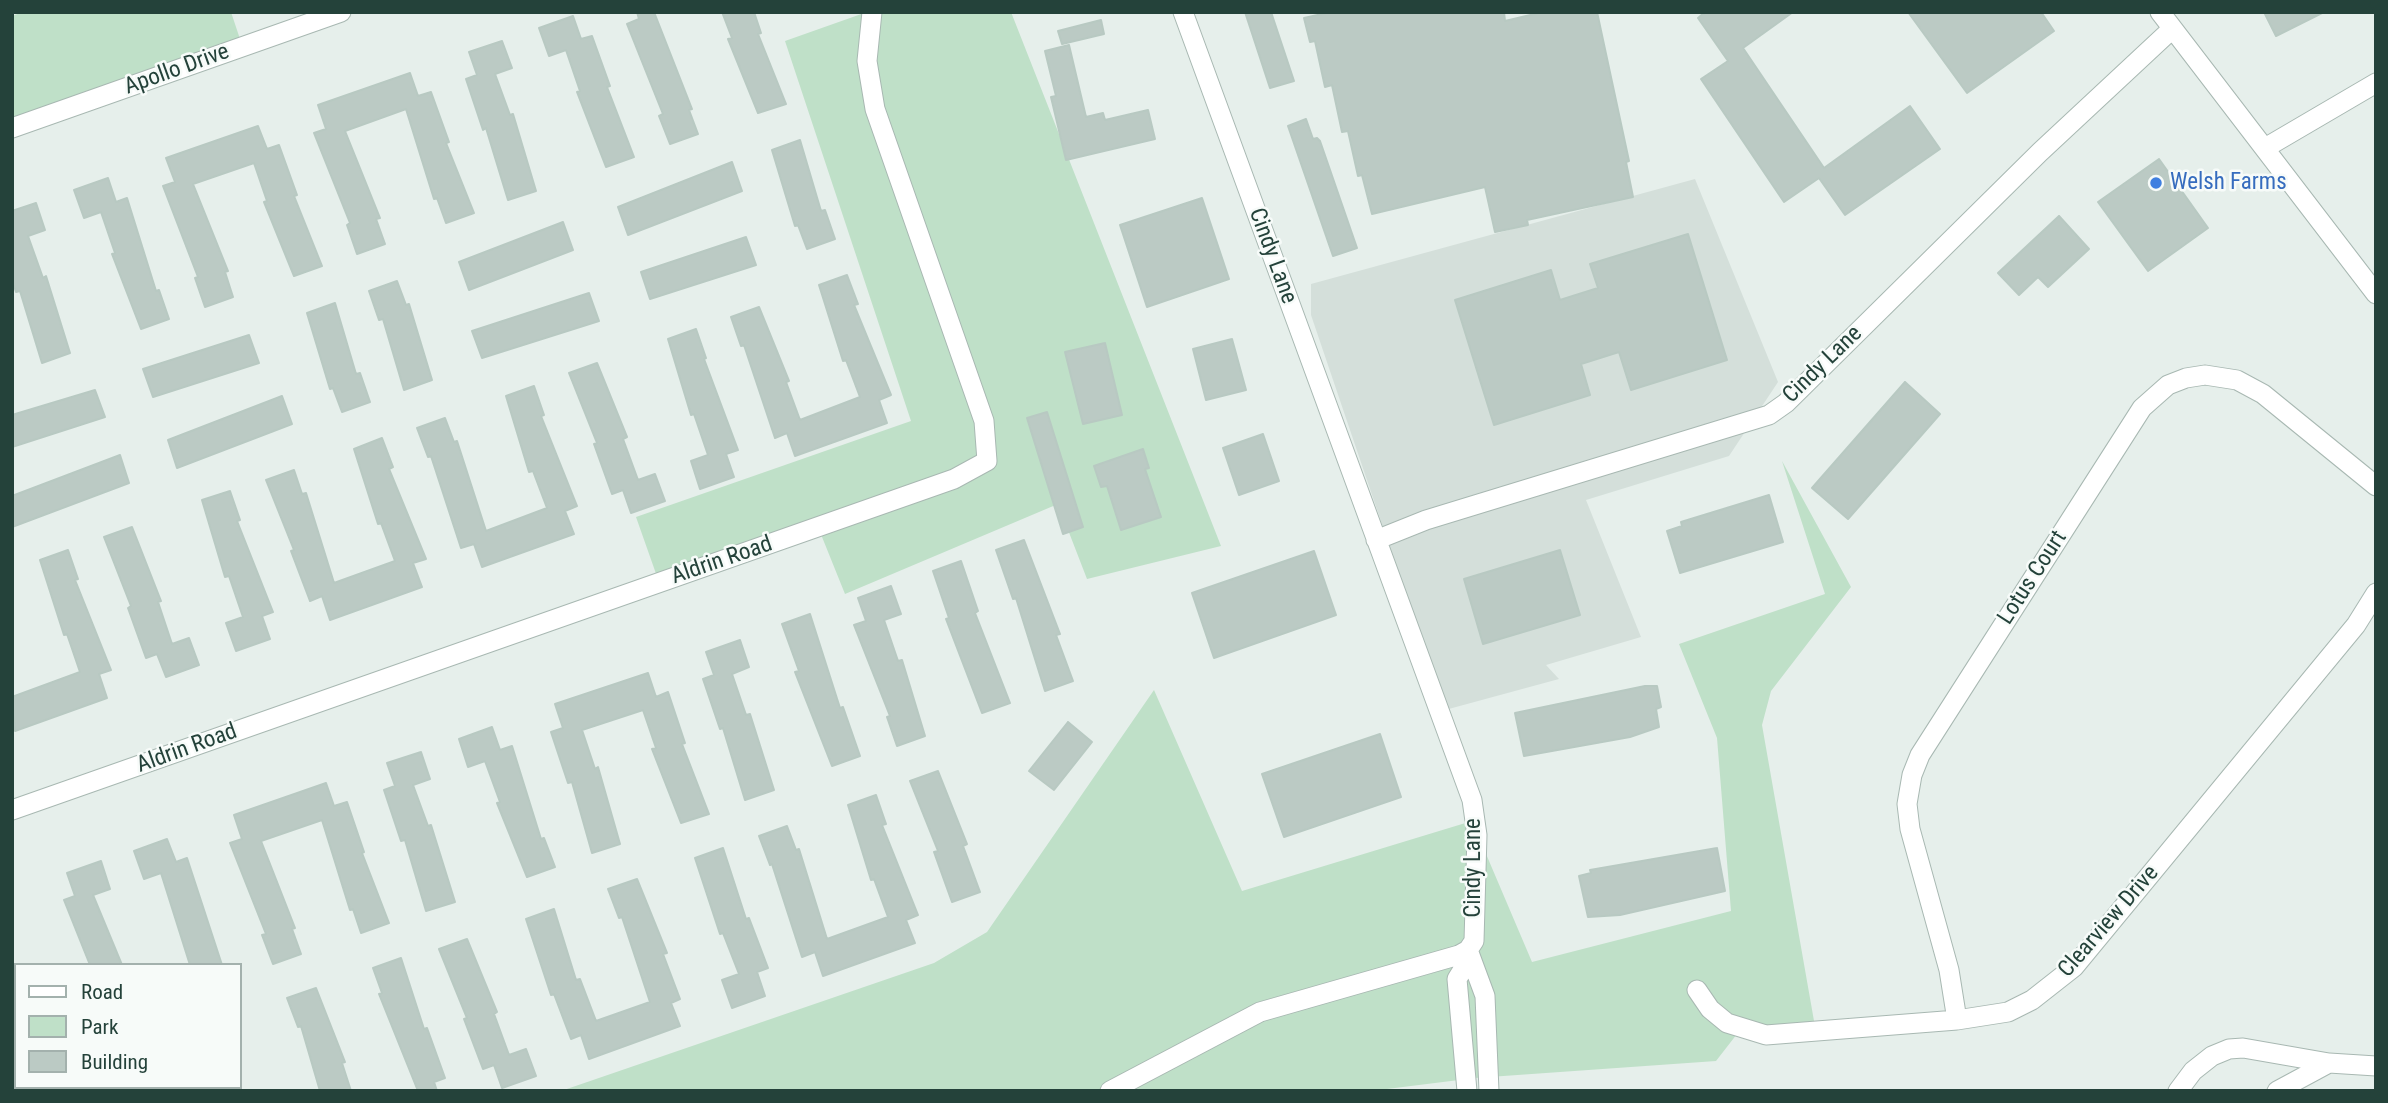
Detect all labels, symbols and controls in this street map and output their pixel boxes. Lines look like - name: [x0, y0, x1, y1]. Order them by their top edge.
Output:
- street label: Apollo Drive: [121, 38, 233, 102]
- place label: Welsh Farms: [2170, 169, 2287, 197]
- marker: Welsh Farms: [2148, 175, 2164, 191]
- street label: Cindy Lane: [1242, 204, 1302, 308]
- street label: Cindy Lane: [1778, 320, 1868, 410]
- street label: Lotus Court: [1992, 526, 2074, 630]
- street label: Aldrin Road: [668, 531, 776, 591]
- street label: Aldrin Road: [133, 718, 241, 780]
- street label: Cindy Lane: [1460, 818, 1488, 918]
- street label: Clearview Drive: [2053, 860, 2165, 984]
- legend: [14, 963, 242, 1089]
- text: Road: [81, 980, 123, 1004]
- text: Park: [81, 1015, 118, 1039]
- text: Building: [81, 1050, 148, 1074]

